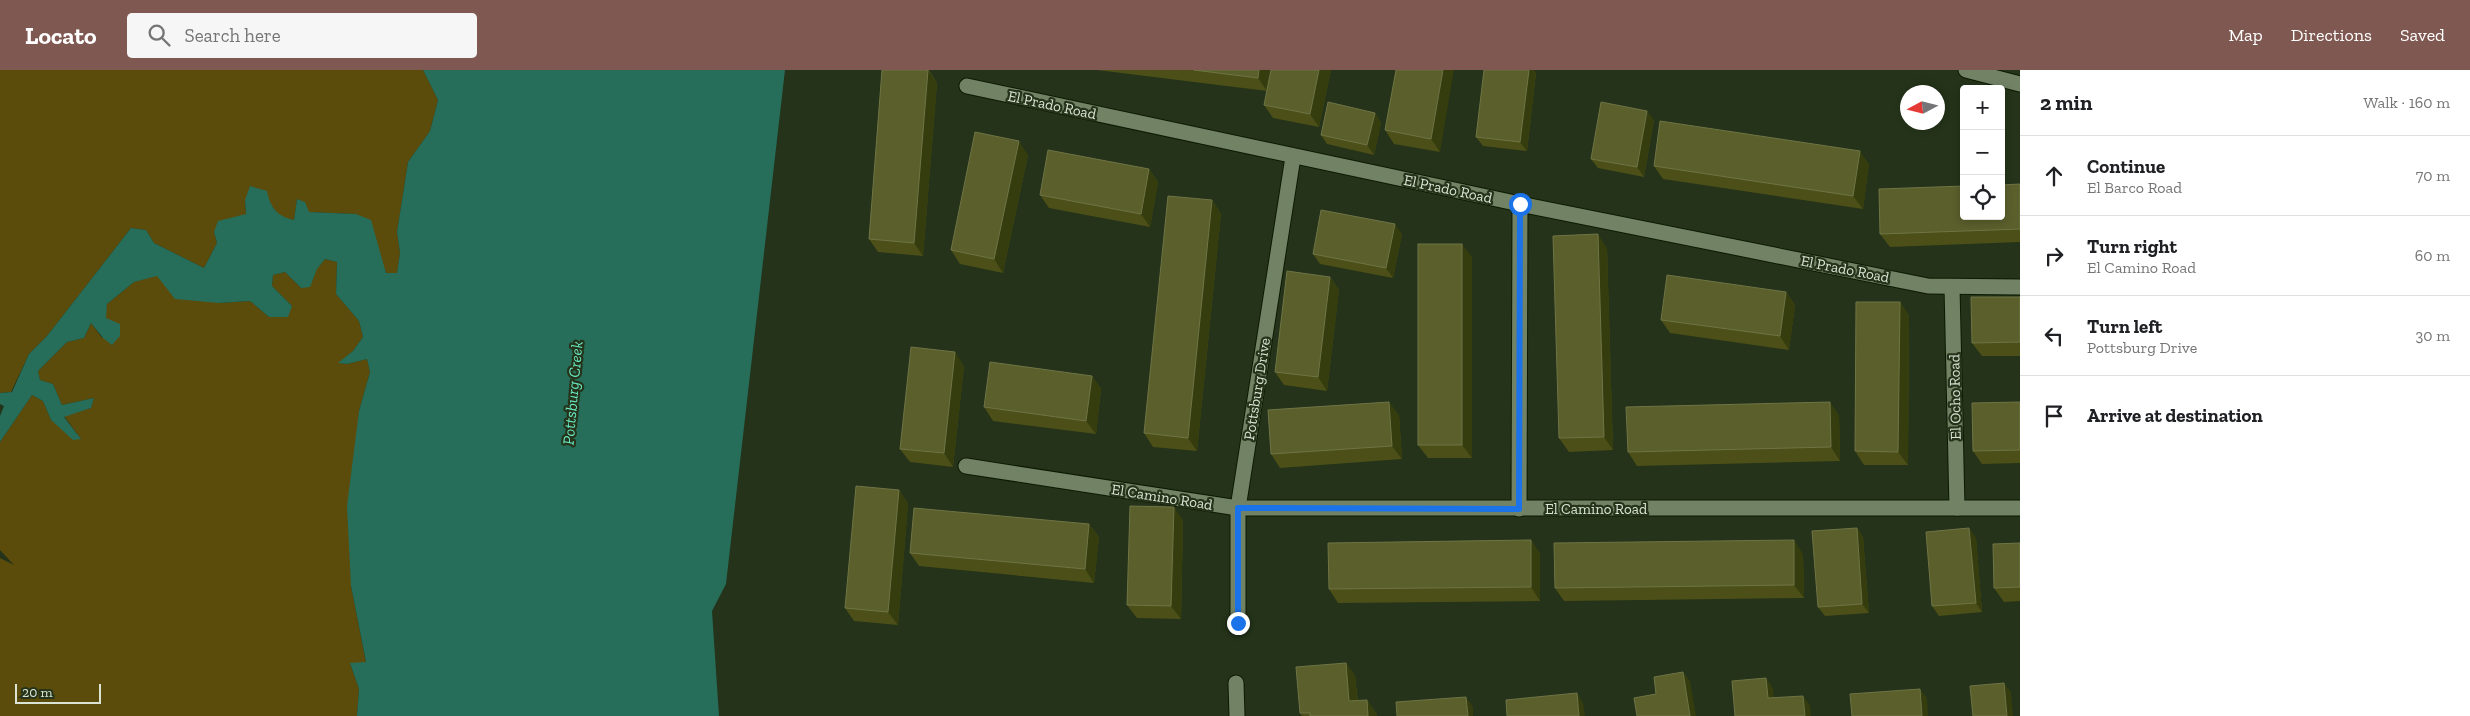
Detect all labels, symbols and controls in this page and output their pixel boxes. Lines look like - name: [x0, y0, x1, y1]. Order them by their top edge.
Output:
- search box: [127, 13, 477, 58]
- text: Locato: [25, 21, 97, 50]
- icon: search: [145, 21, 173, 49]
- text: Search here: [185, 24, 281, 47]
- text: Map: [2228, 24, 2263, 46]
- text: Directions: [2291, 24, 2372, 46]
- text: Saved: [2400, 24, 2445, 46]
- north arrow: [1900, 85, 1945, 130]
- map controls: [1960, 85, 2005, 220]
- button: +: [1960, 85, 2005, 130]
- street label: El Prado Road: [1006, 87, 1099, 123]
- text: 2 min: [2040, 90, 2092, 115]
- text: Walk · 160 m: [2363, 93, 2450, 112]
- button: −: [1960, 130, 2005, 175]
- text: Continue: [2087, 155, 2165, 178]
- icon: ahead: [2040, 162, 2068, 190]
- text: 70 m: [2416, 166, 2450, 185]
- street label: El Prado Road: [1402, 171, 1495, 207]
- button: locate: [1960, 175, 2005, 220]
- text: El Barco Road: [2087, 178, 2182, 197]
- route start: [1509, 193, 1532, 216]
- text: Turn right: [2087, 235, 2177, 258]
- icon: right: [2040, 242, 2068, 270]
- text: 60 m: [2415, 246, 2450, 265]
- street label: El Prado Road: [1799, 252, 1892, 287]
- text: El Camino Road: [2087, 258, 2196, 277]
- text: Turn left: [2087, 315, 2162, 338]
- icon: left: [2040, 322, 2068, 350]
- text: 30 m: [2416, 326, 2450, 345]
- street label: Pottsburg Drive: [1240, 337, 1274, 441]
- text: Pottsburg Drive: [2087, 338, 2197, 357]
- water label: Pottsburg Creek: [558, 340, 587, 446]
- street label: El Ocho Road: [1945, 353, 1965, 440]
- icon: arrive: [2040, 402, 2068, 430]
- text: Arrive at destination: [2087, 404, 2263, 427]
- street label: El Camino Road: [1110, 480, 1215, 514]
- street label: El Camino Road: [1545, 500, 1648, 518]
- route end: [1227, 612, 1250, 635]
- scale bar: [15, 681, 101, 704]
- text: 20 m: [22, 684, 53, 701]

